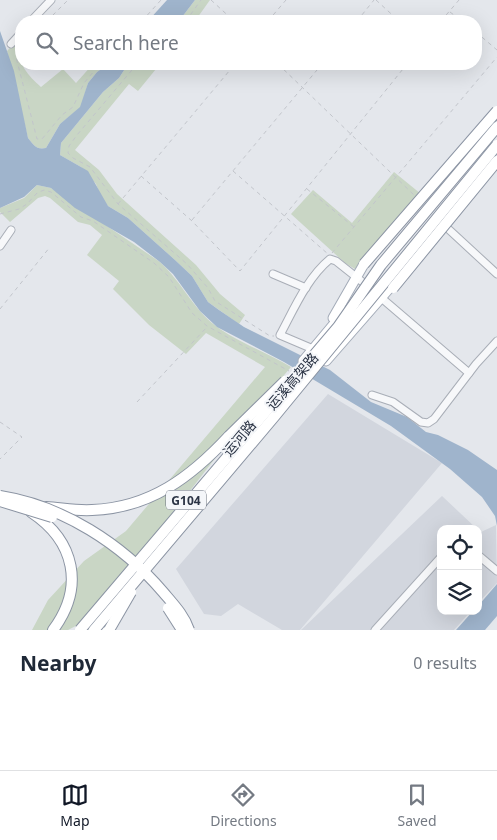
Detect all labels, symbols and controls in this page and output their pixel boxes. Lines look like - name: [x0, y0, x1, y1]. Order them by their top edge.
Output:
- search box: [15, 15, 482, 70]
- icon: search: [33, 29, 61, 57]
- text: Search here: [73, 30, 179, 56]
- street label: 运溪高架路: [262, 348, 322, 414]
- street label: 运河路: [218, 416, 260, 460]
- road number: G104: [166, 490, 206, 510]
- map controls: [437, 525, 482, 615]
- button: locate: [437, 525, 482, 570]
- button: layers: [437, 570, 482, 615]
- text: Nearby: [20, 649, 96, 677]
- text: 0 results: [413, 652, 477, 674]
- tab: Map: [60, 781, 90, 830]
- tab: Directions: [210, 781, 277, 830]
- tab: Saved: [397, 781, 437, 830]

